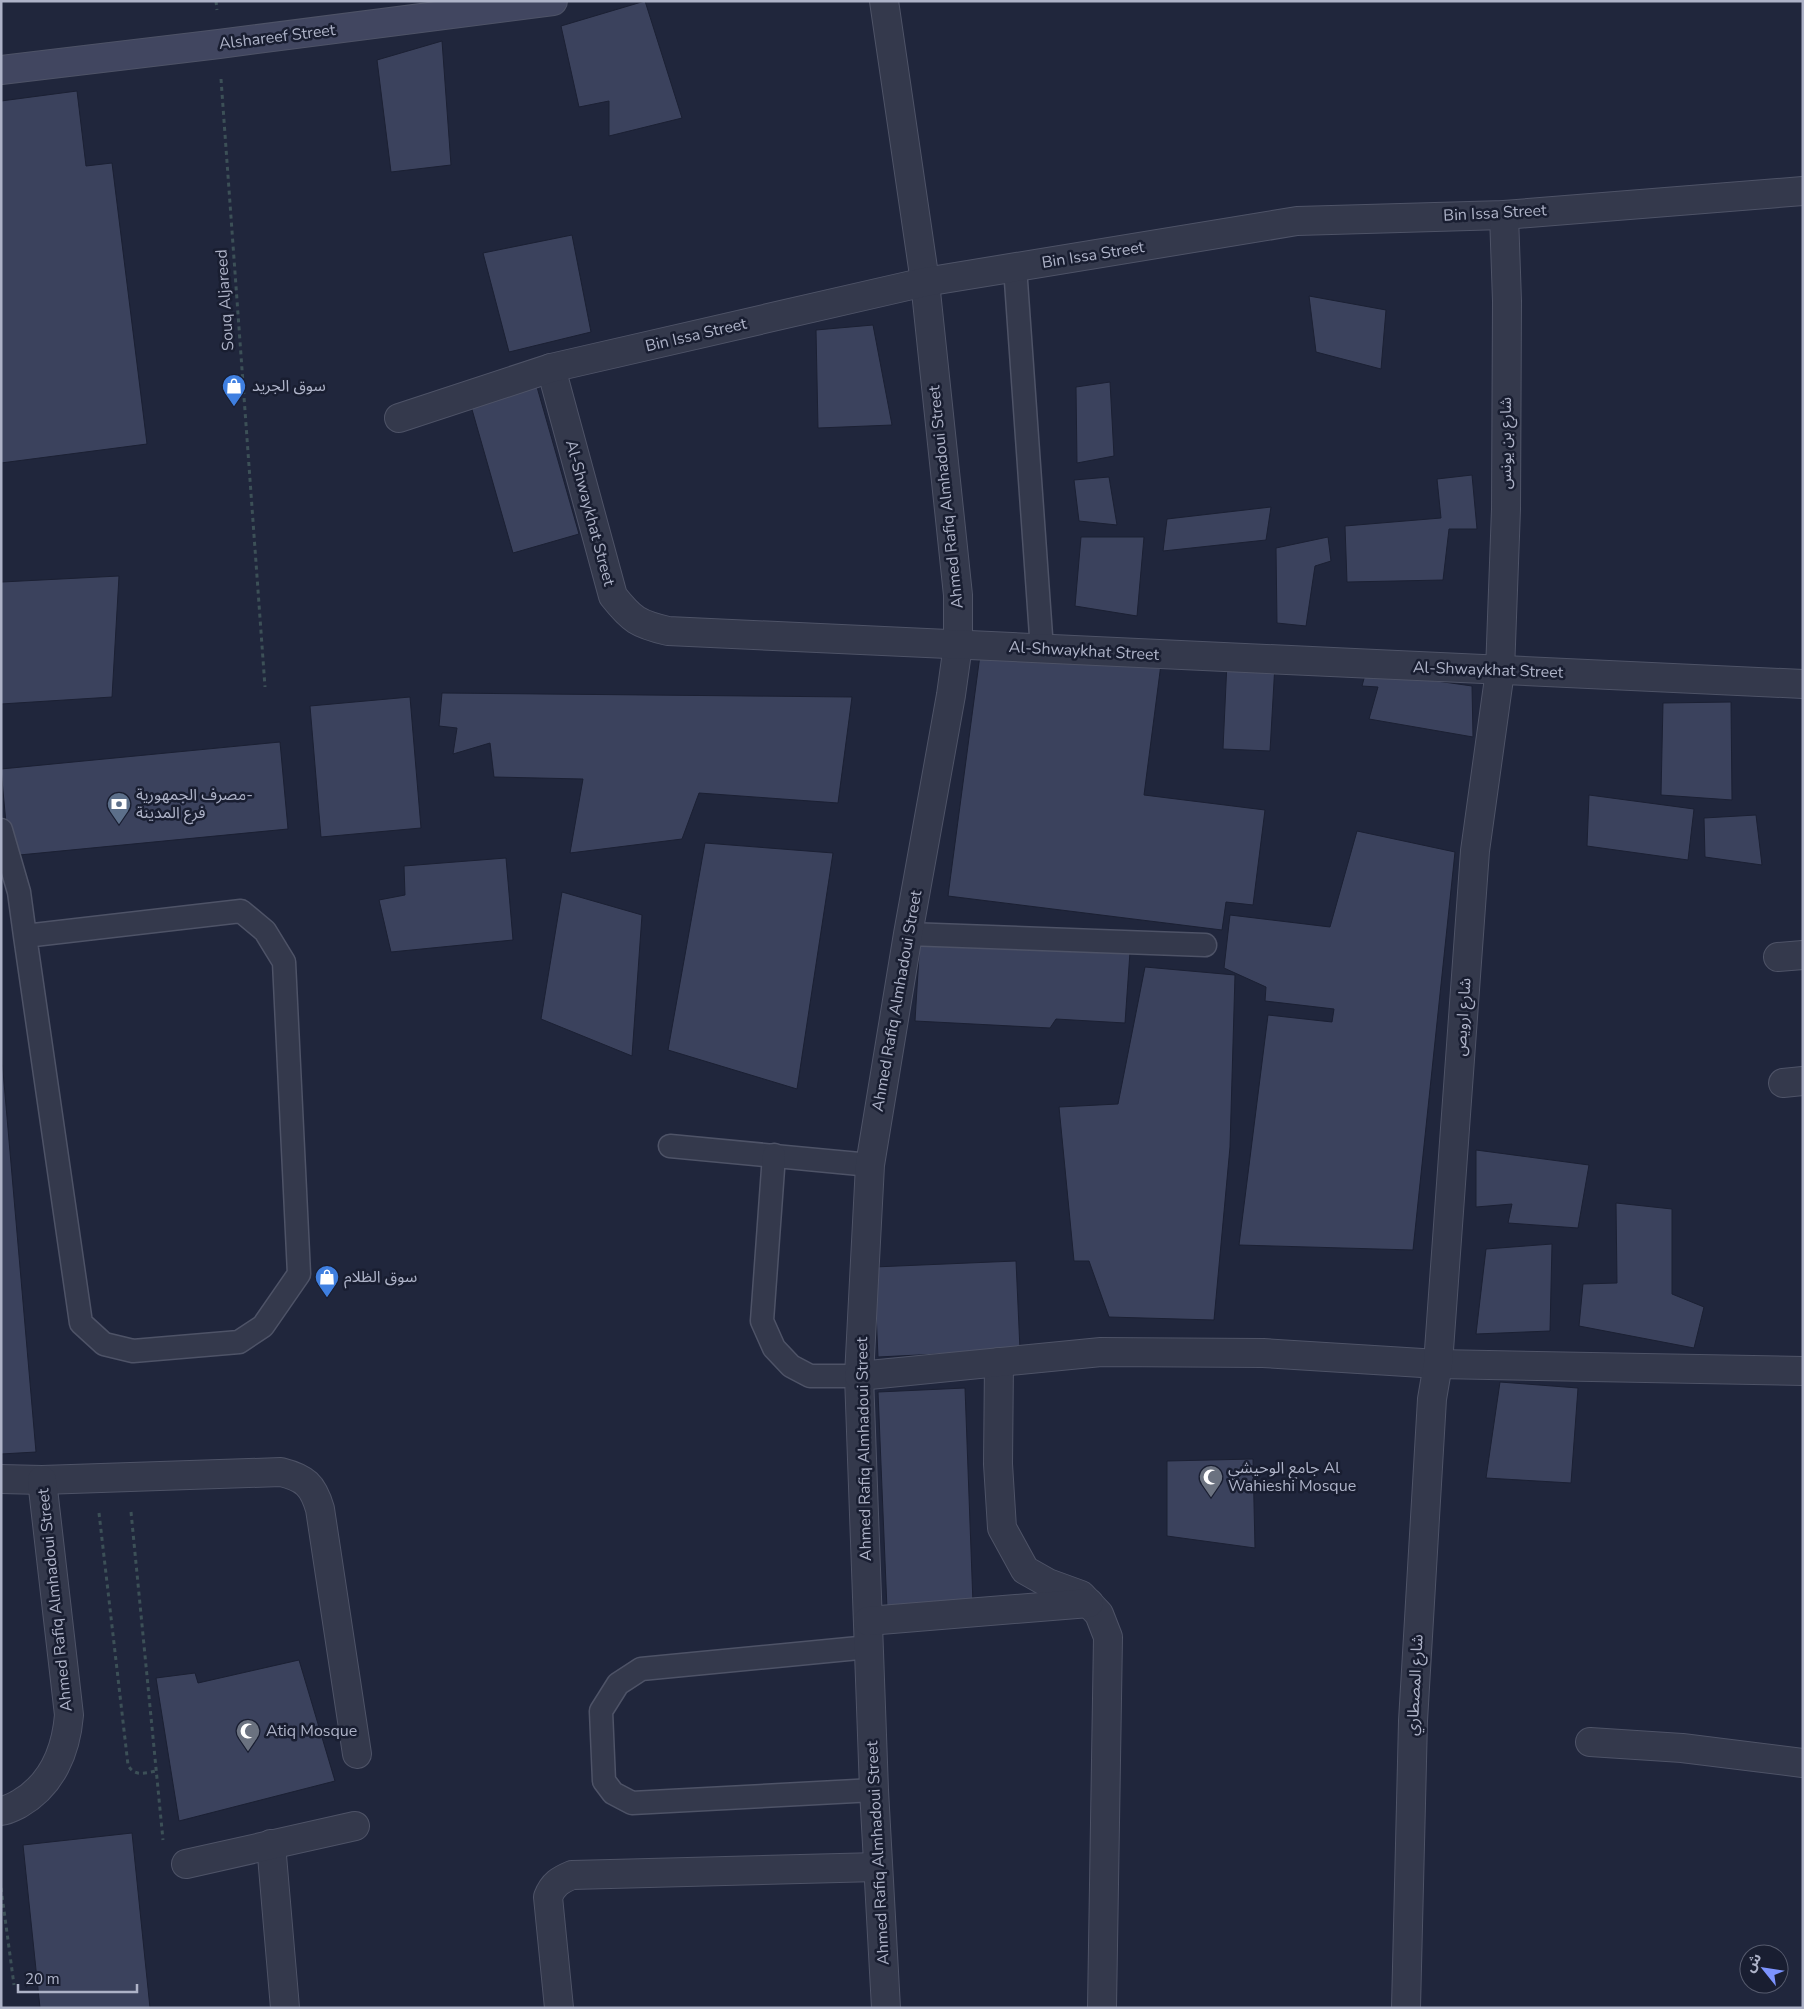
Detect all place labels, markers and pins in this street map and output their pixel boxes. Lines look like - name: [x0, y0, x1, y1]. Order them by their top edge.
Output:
- shop icon: سوق الجريد: [221, 373, 247, 407]
- place label: سوق الجريد: [252, 375, 326, 397]
- place label: مصرف الجمهورية- فرع المدينة: [136, 784, 253, 825]
- bank icon: مصرف الجمهورية- فرع المدينة: [106, 791, 132, 825]
- shop icon: سوق الظلام: [314, 1264, 340, 1298]
- place label: سوق الظلام: [344, 1266, 417, 1289]
- place label: جامع الوحيشي Al Wahieshi Mosque: [1228, 1457, 1356, 1497]
- mosque icon: جامع الوحيشي Al Wahieshi Mosque: [1198, 1464, 1224, 1498]
- mosque icon: Atiq Mosque: [235, 1718, 261, 1752]
- place label: Atiq Mosque: [266, 1720, 357, 1742]

